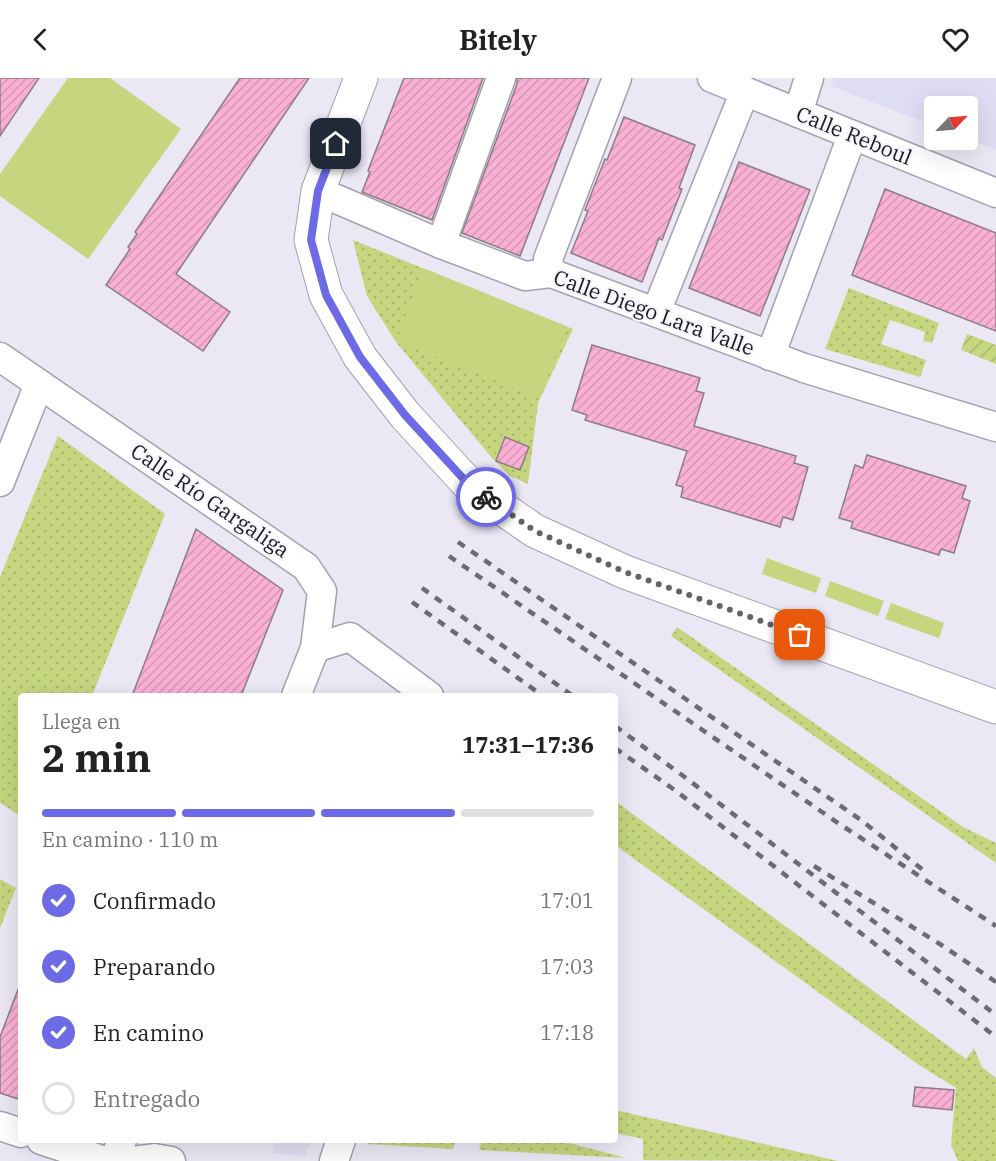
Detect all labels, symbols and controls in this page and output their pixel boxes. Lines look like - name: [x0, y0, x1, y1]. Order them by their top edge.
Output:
- text: Bitely: [459, 22, 537, 57]
- icon: back: [24, 23, 57, 56]
- icon: heart: [939, 23, 972, 56]
- north arrow: [924, 96, 978, 150]
- map controls: [924, 96, 978, 150]
- street label: Calle Reboul: [792, 99, 916, 171]
- pin: [310, 118, 361, 169]
- icon: home: [319, 127, 352, 160]
- street label: Calle Diego Lara Valle: [550, 263, 759, 361]
- street label: Calle Río Gargaliga: [126, 437, 295, 564]
- courier: [456, 467, 516, 527]
- icon: bike: [470, 481, 503, 514]
- pin: [774, 609, 825, 660]
- icon: bag: [783, 618, 816, 651]
- text: Llega en: [42, 708, 120, 735]
- text: 17:31–17:36: [462, 730, 594, 759]
- text: 2 min: [42, 732, 151, 783]
- text: En camino · 110 m: [42, 826, 218, 853]
- icon: check: [42, 884, 75, 917]
- text: Confirmado: [93, 886, 216, 915]
- text: 17:01: [540, 887, 594, 914]
- icon: check: [42, 950, 75, 983]
- text: Preparando: [93, 952, 215, 981]
- text: 17:03: [540, 953, 594, 980]
- icon: check: [42, 1016, 75, 1049]
- text: En camino: [93, 1018, 204, 1047]
- text: 17:18: [540, 1019, 594, 1046]
- text: Entregado: [93, 1084, 200, 1113]

